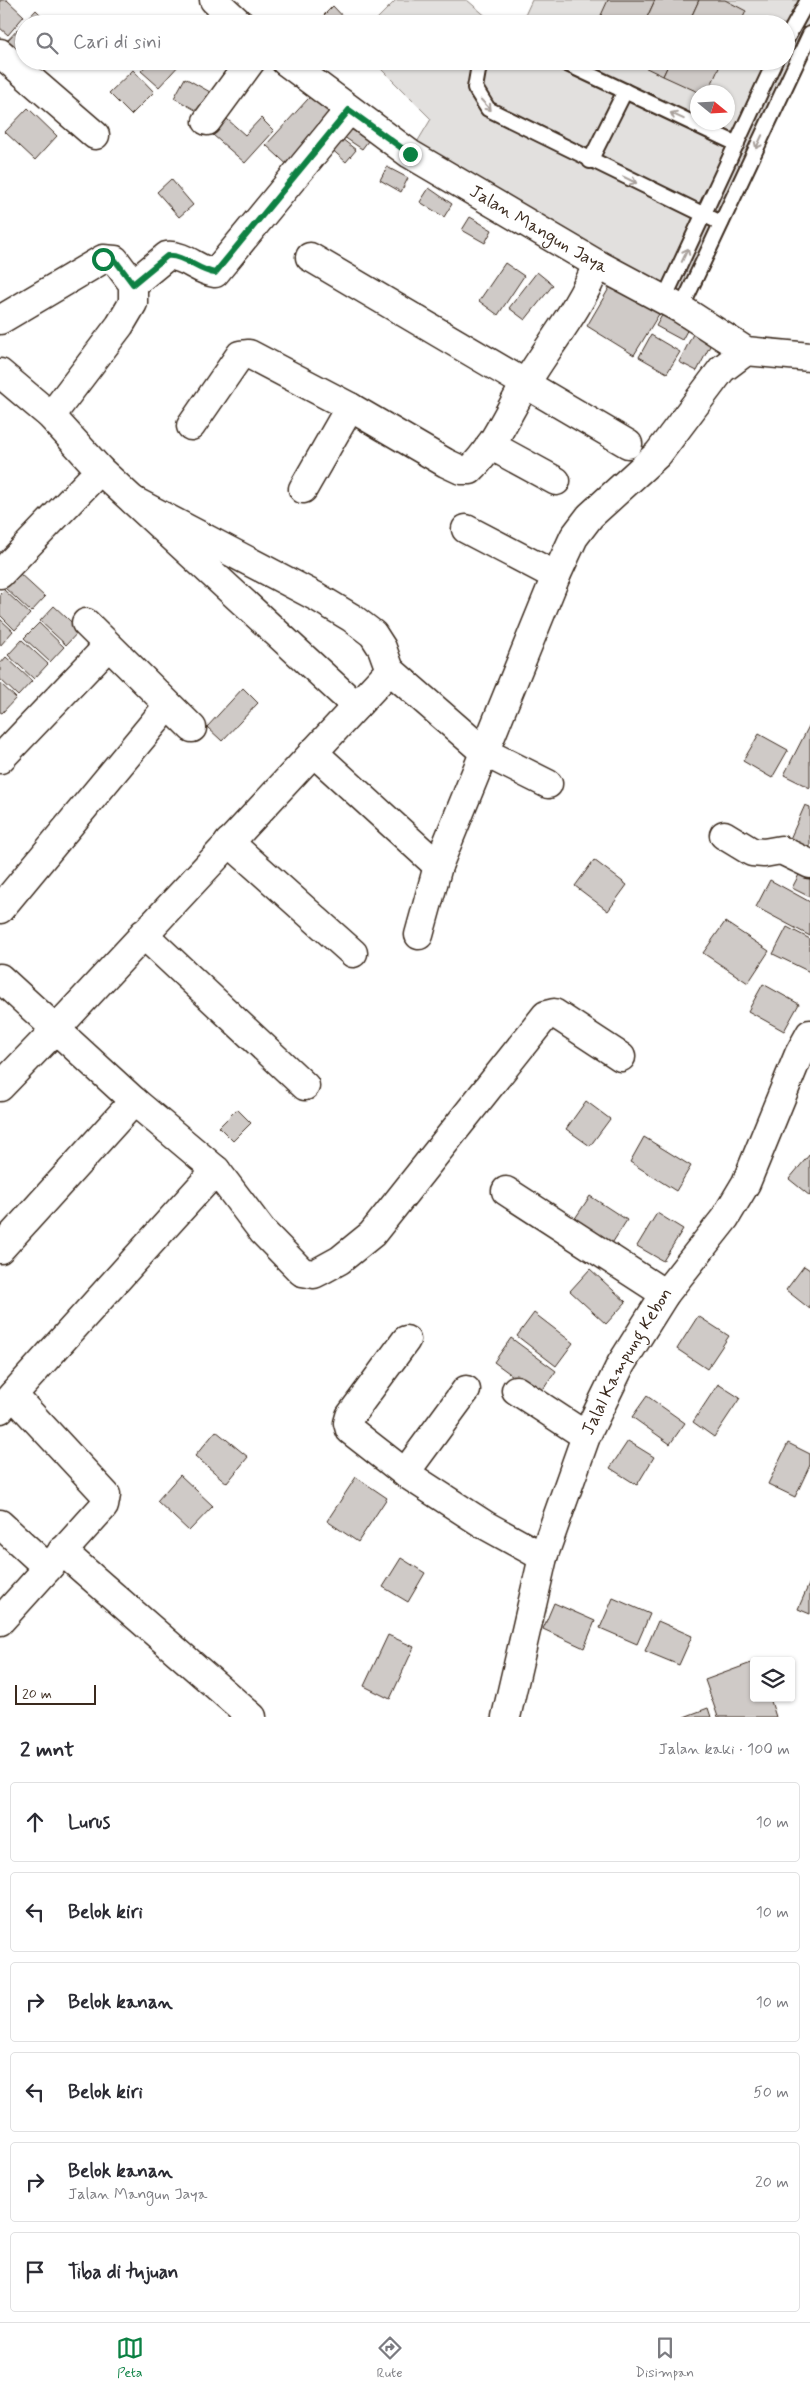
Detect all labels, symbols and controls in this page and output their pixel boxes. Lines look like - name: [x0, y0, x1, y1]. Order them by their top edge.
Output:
- search box: [15, 15, 795, 70]
- icon: search: [33, 29, 61, 57]
- text: Cari di sini: [73, 30, 161, 55]
- north arrow: [690, 85, 735, 130]
- one-way arrow: [480, 99, 492, 111]
- one-way arrow: [670, 111, 685, 120]
- one-way arrow: [754, 134, 764, 149]
- route end: [399, 143, 422, 166]
- one-way arrow: [622, 176, 637, 185]
- street label: Jalan Mangun Jaya: [465, 180, 612, 280]
- route start: [92, 248, 115, 271]
- one-way arrow: [680, 248, 690, 263]
- street label: Jalal Kampung Kebon: [576, 1282, 678, 1439]
- map controls: [750, 1657, 795, 1702]
- button: layers: [750, 1657, 795, 1702]
- scale bar: [15, 1682, 96, 1705]
- text: 20 m: [22, 1685, 52, 1703]
- text: 2 mnt: [20, 1736, 74, 1764]
- text: Jalan kaki · 100 m: [658, 1739, 790, 1760]
- icon: ahead: [21, 1808, 49, 1836]
- text: Lurus: [68, 1810, 110, 1835]
- text: 10 m: [756, 1812, 789, 1833]
- icon: left: [21, 1898, 49, 1926]
- text: Belok kiri: [68, 1900, 143, 1925]
- text: 10 m: [756, 1902, 789, 1923]
- icon: right: [21, 1988, 49, 2016]
- text: Belok kanan: [68, 1990, 173, 2015]
- text: 10 m: [756, 1992, 789, 2013]
- icon: left: [21, 2078, 49, 2106]
- text: Belok kiri: [68, 2080, 143, 2105]
- text: 50 m: [753, 2082, 789, 2103]
- text: Belok kanan: [68, 2159, 173, 2184]
- icon: right: [21, 2168, 49, 2196]
- text: 20 m: [755, 2172, 789, 2193]
- text: Jalan Mangun Jaya: [68, 2184, 207, 2205]
- icon: arrive: [21, 2258, 49, 2286]
- text: Tiba di tujuan: [68, 2260, 179, 2285]
- tab: Peta: [116, 2334, 144, 2382]
- tab: Rute: [376, 2334, 404, 2382]
- tab: Disimpan: [635, 2334, 694, 2382]

